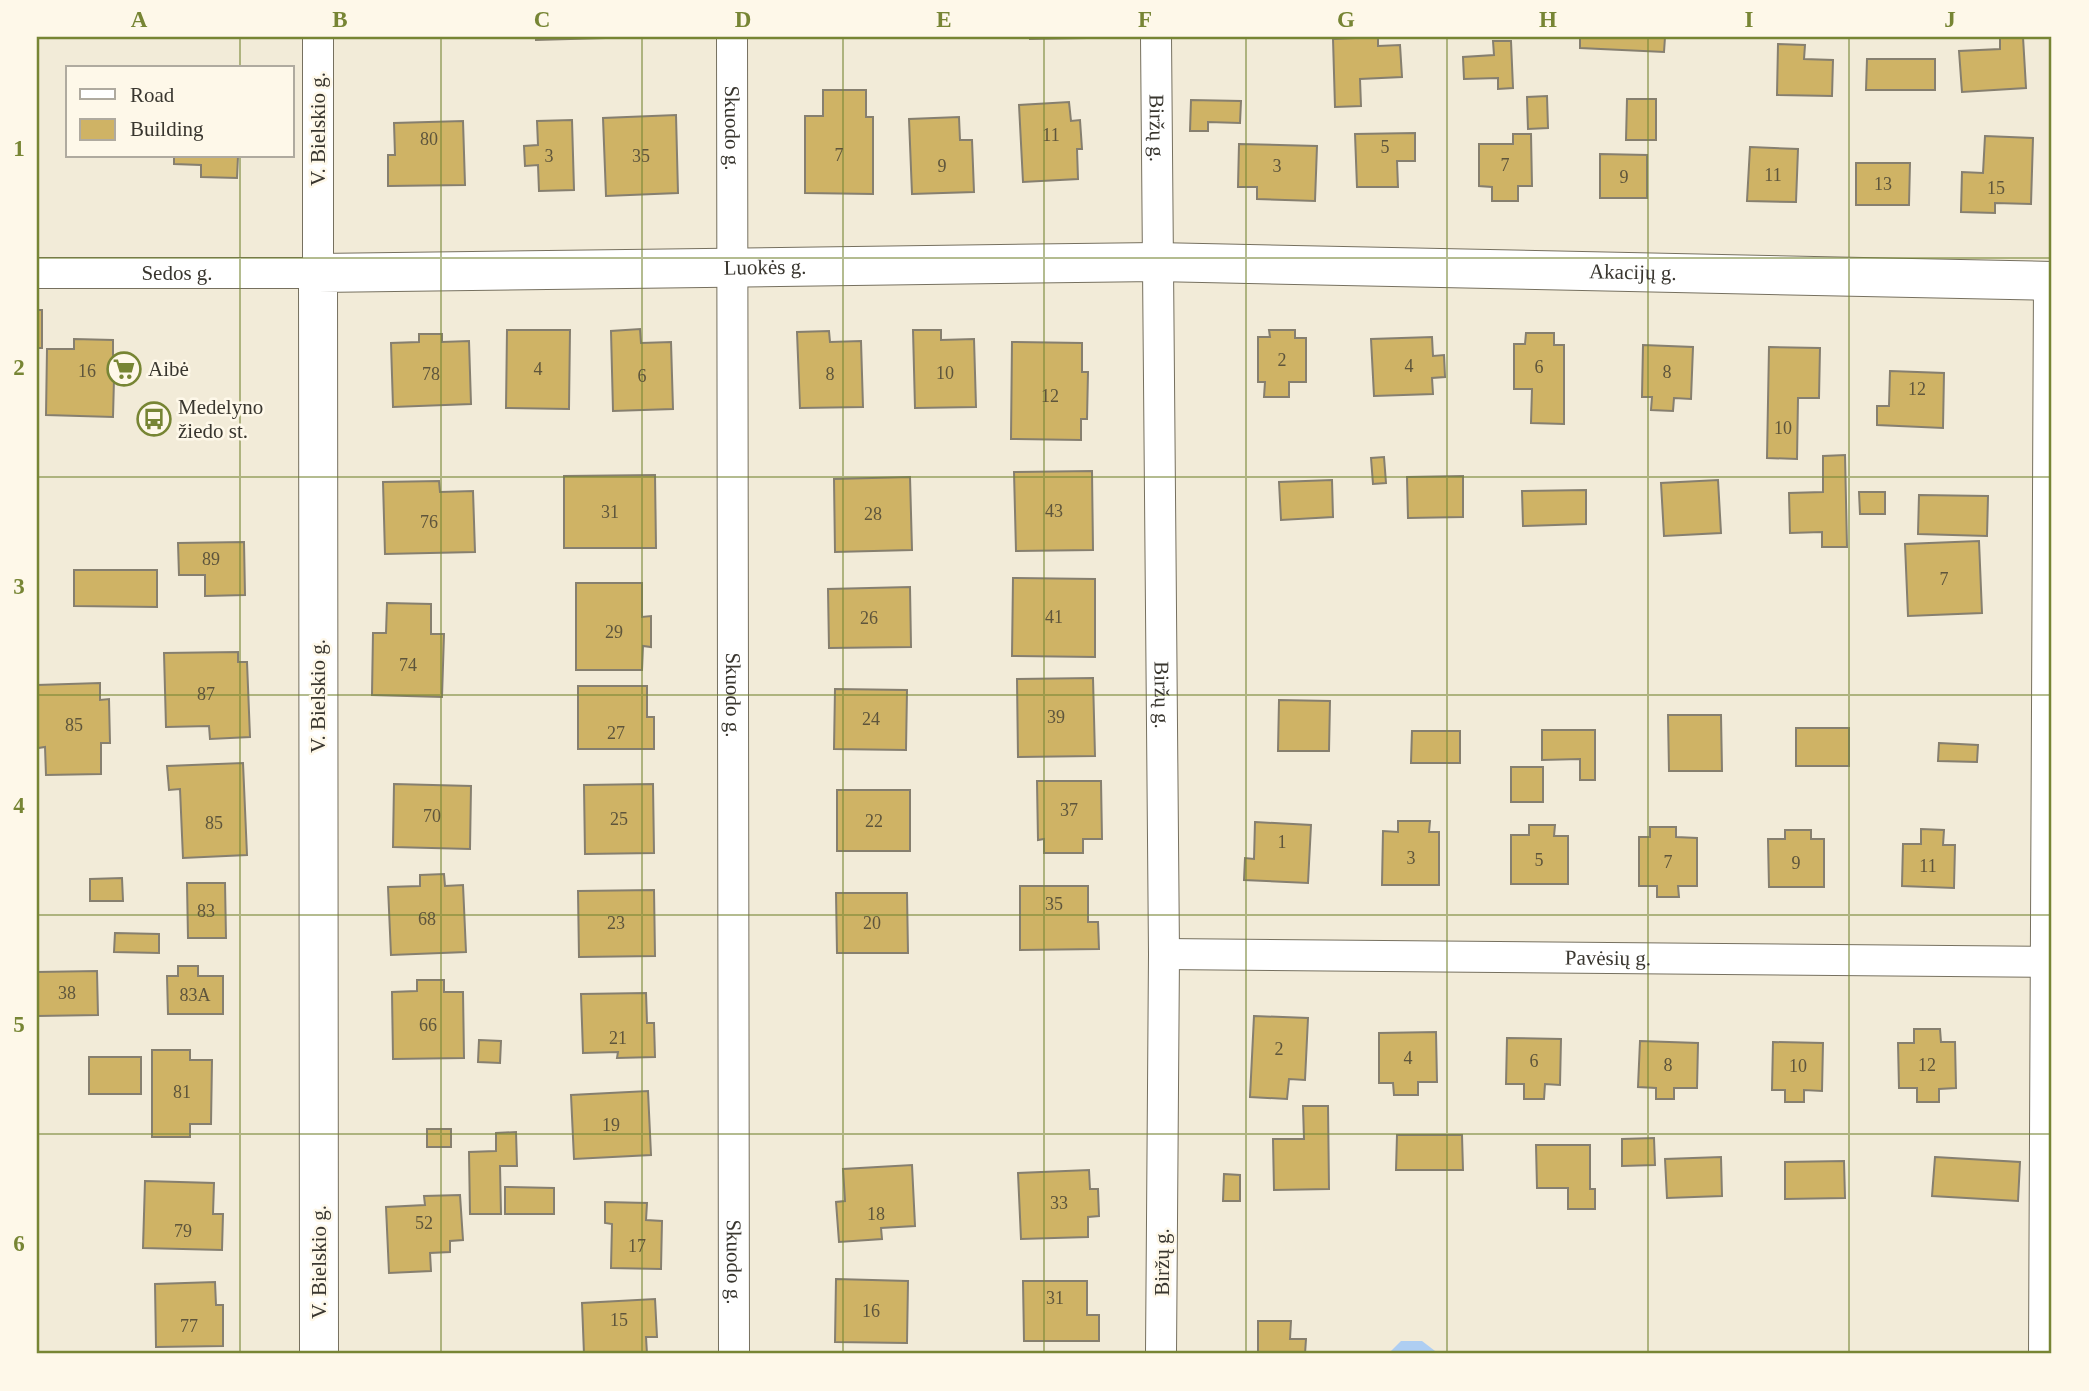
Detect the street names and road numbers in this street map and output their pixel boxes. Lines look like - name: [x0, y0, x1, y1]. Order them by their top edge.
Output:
- street label: V. Bielskio g.: [306, 72, 330, 186]
- street label: Skuodo g.: [720, 85, 744, 171]
- street label: Biržų g.: [1144, 94, 1169, 162]
- street label: Luokės g.: [723, 255, 807, 280]
- street label: Akacijų g.: [1589, 259, 1677, 285]
- street label: Sedos g.: [141, 261, 213, 285]
- street label: V. Bielskio g.: [306, 639, 330, 753]
- street label: Skuodo g.: [721, 652, 745, 738]
- street label: Biržų g.: [1149, 661, 1174, 729]
- street label: Pavėsių g.: [1565, 946, 1651, 970]
- street label: V. Bielskio g.: [307, 1205, 331, 1319]
- street label: Skuodo g.: [722, 1219, 746, 1305]
- street label: Biržų g.: [1150, 1228, 1174, 1296]

